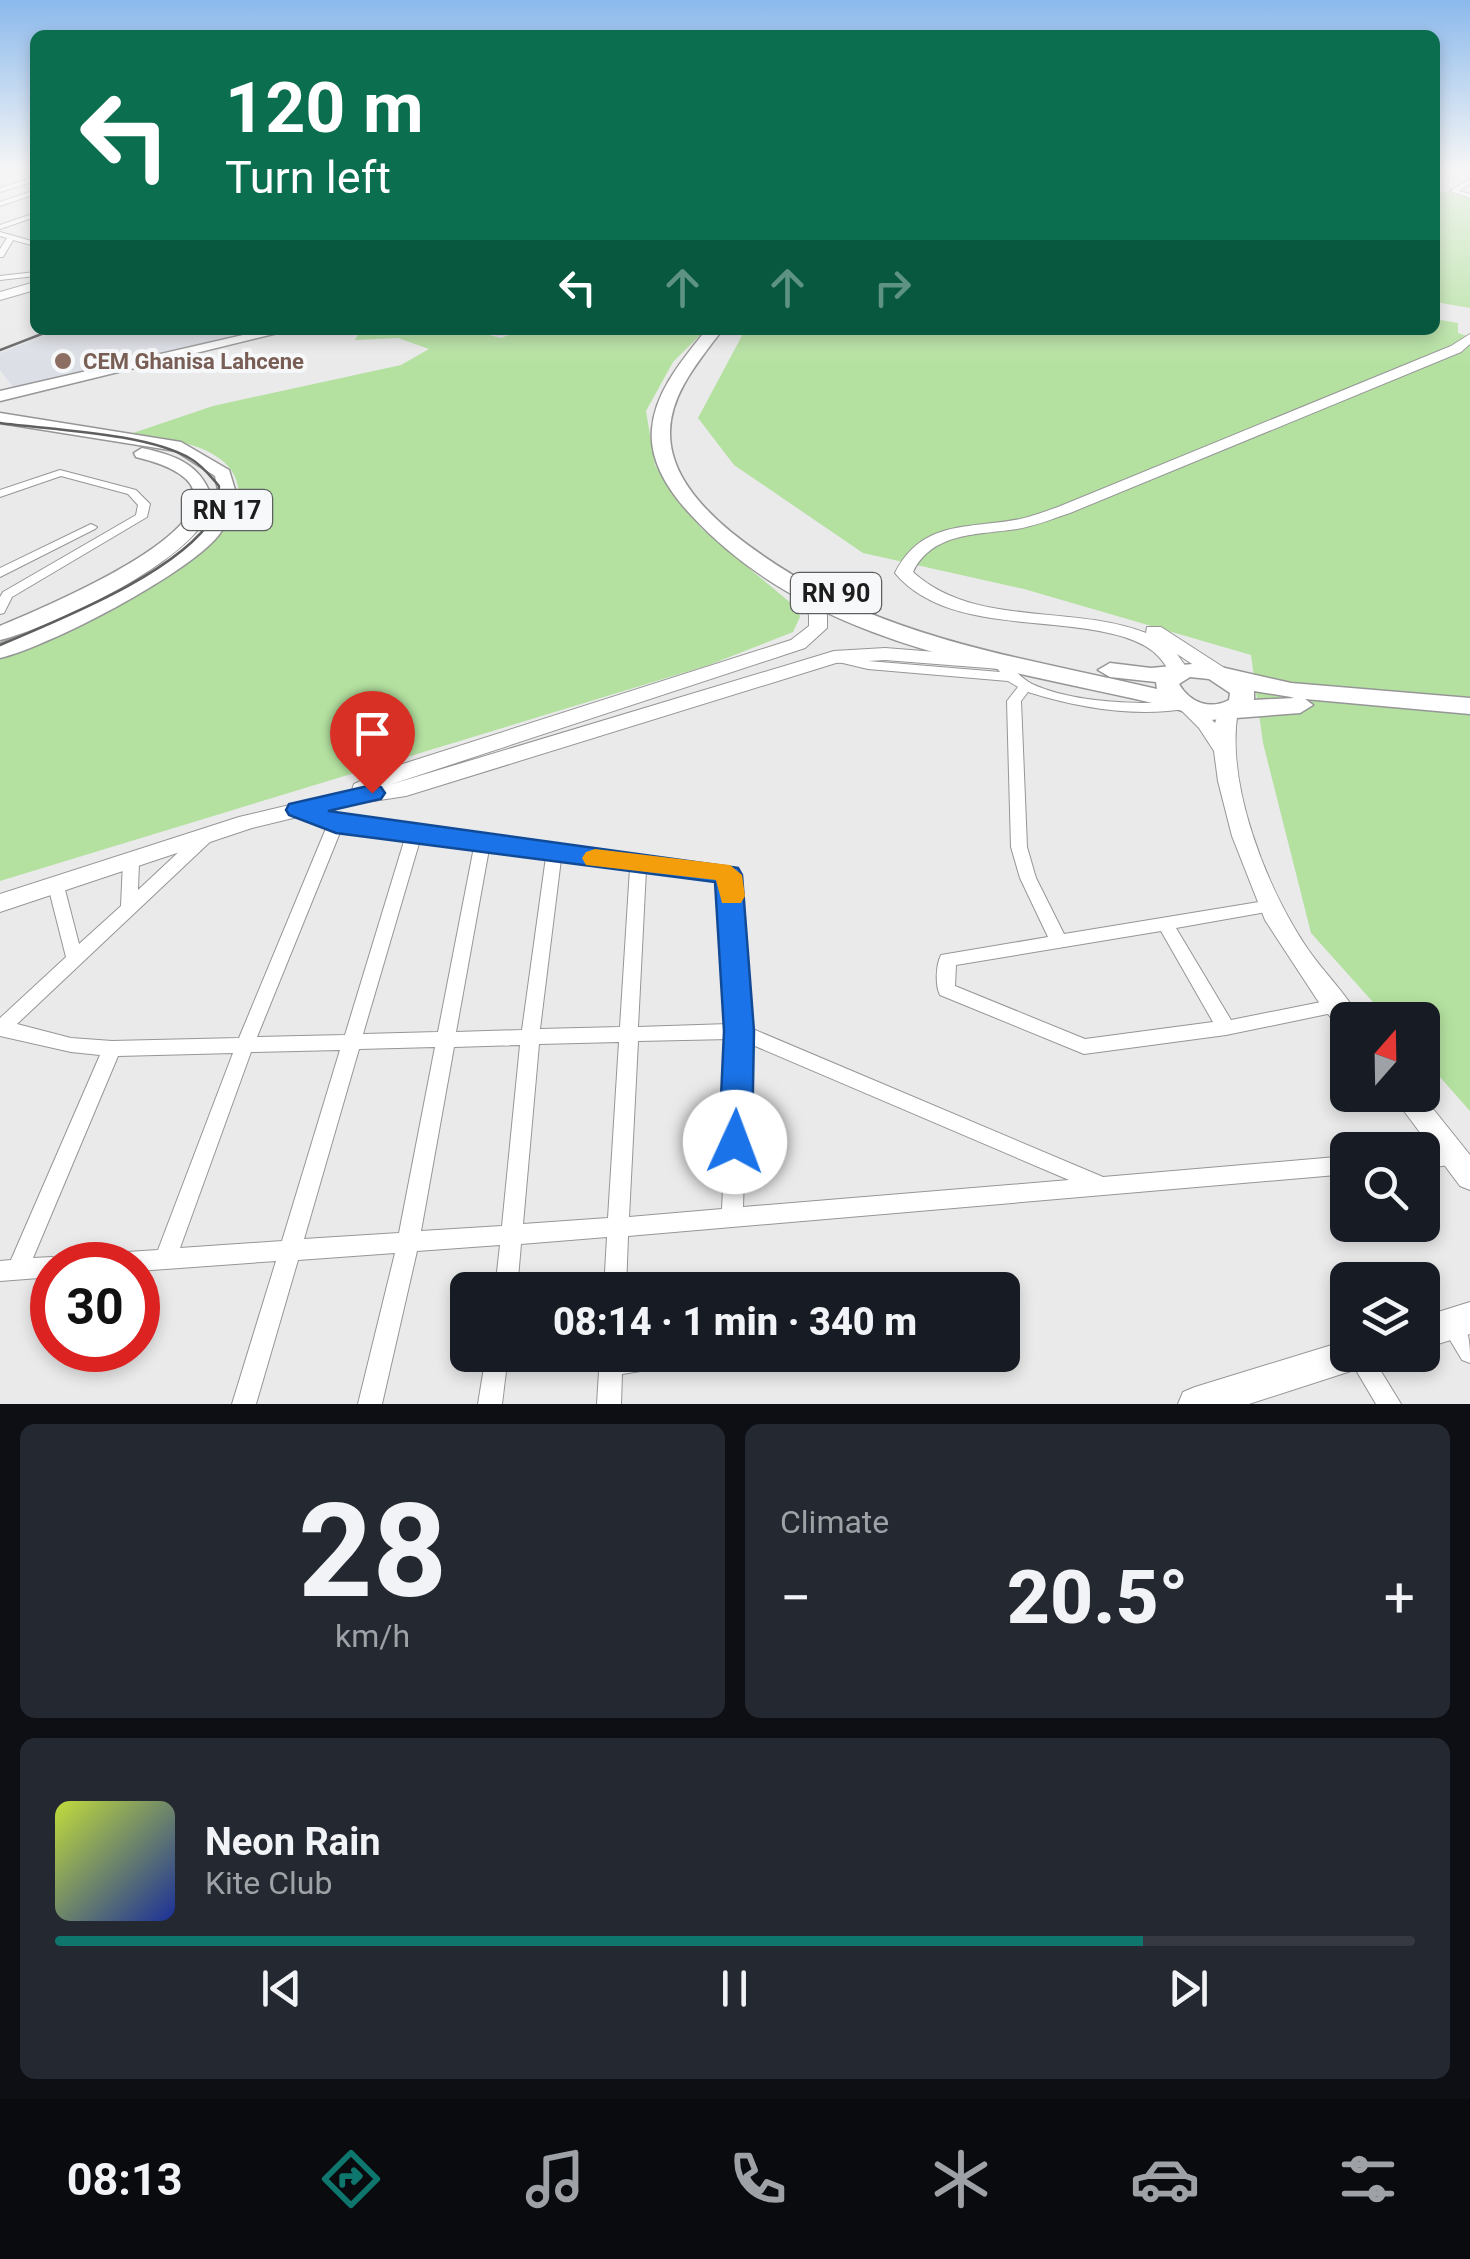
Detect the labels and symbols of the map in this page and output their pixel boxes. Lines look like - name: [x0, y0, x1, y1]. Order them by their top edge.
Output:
- place label: CEM Ghanisa Lahcene: [83, 349, 304, 374]
- marker: CEM Ghanisa Lahcene: [52, 350, 74, 372]
- road number: RN 17: [182, 490, 272, 530]
- road number: RN 90: [791, 573, 881, 613]
- pin: [330, 691, 415, 794]
- north arrow: [1330, 1002, 1440, 1112]
- position arrow: [683, 1090, 787, 1194]
- speed limit sign: 30: [30, 1242, 160, 1372]

